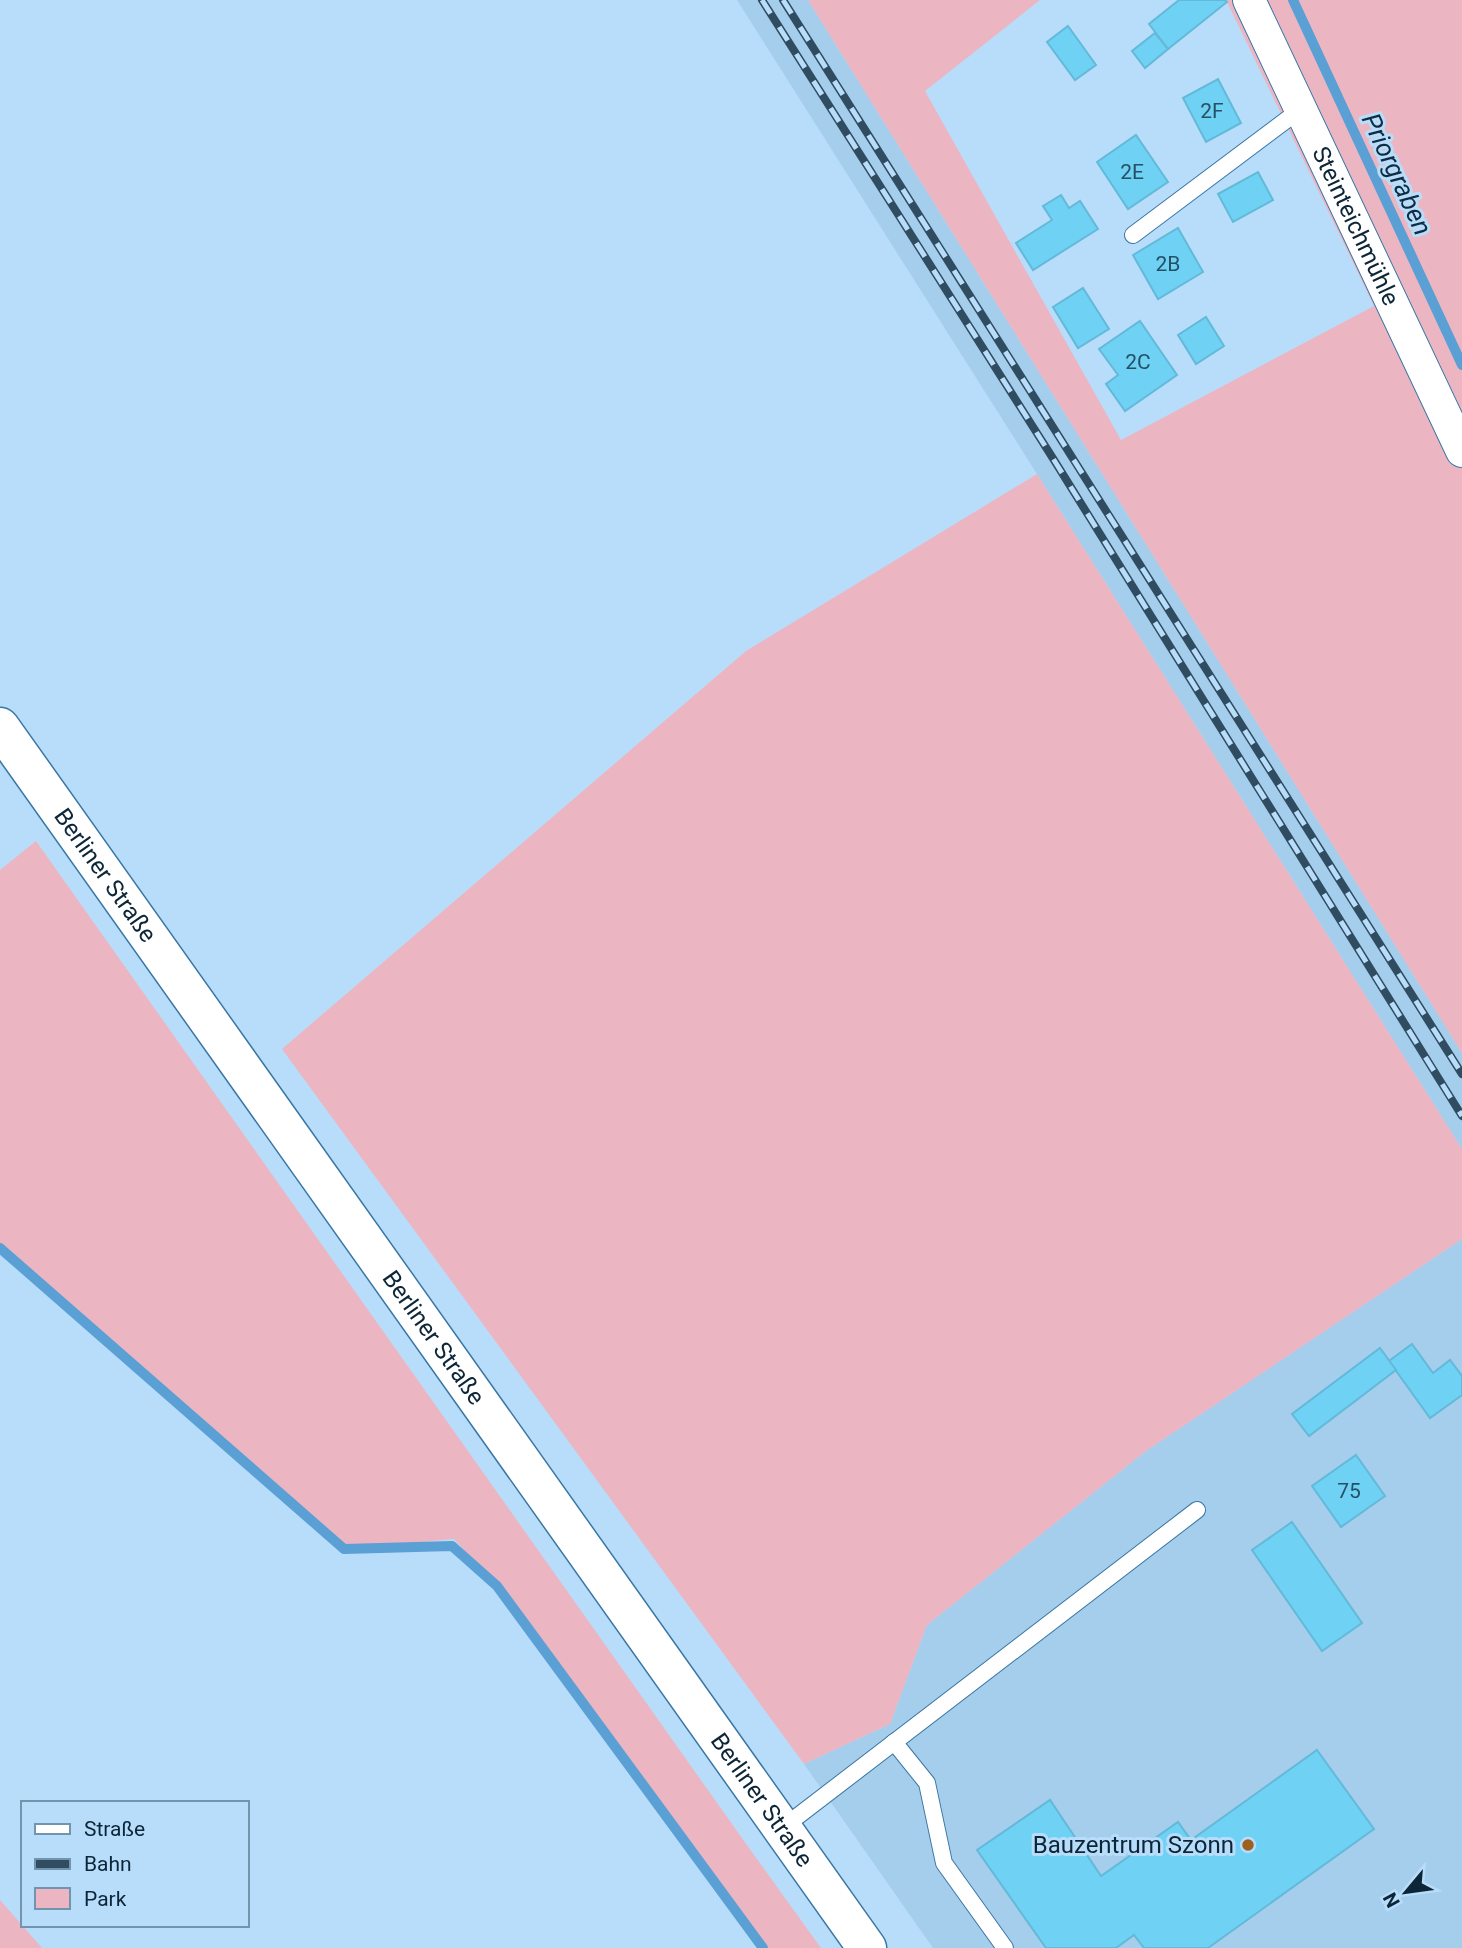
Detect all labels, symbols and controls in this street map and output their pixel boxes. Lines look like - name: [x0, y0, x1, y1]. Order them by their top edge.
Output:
- house number: 2F: [1200, 99, 1224, 123]
- water label: Priorgraben: [1356, 108, 1438, 240]
- street label: Steinteichmühle: [1306, 142, 1405, 310]
- house number: 2E: [1120, 160, 1144, 184]
- house number: 2B: [1156, 252, 1180, 276]
- house number: 2C: [1125, 350, 1151, 374]
- street label: Berliner Straße: [48, 803, 162, 948]
- street label: Berliner Straße: [377, 1265, 491, 1410]
- house number: 75: [1337, 1479, 1361, 1503]
- street label: Berliner Straße: [705, 1728, 819, 1872]
- legend: [21, 1801, 248, 1927]
- text: Straße: [84, 1817, 145, 1841]
- place label: Bauzentrum Szonn: [1033, 1831, 1234, 1859]
- marker: Bauzentrum Szonn: [1240, 1837, 1256, 1853]
- text: Bahn: [84, 1852, 132, 1876]
- north arrow: [1371, 1857, 1441, 1927]
- text: Park: [84, 1887, 127, 1911]
- text: N: [1378, 1889, 1405, 1911]

